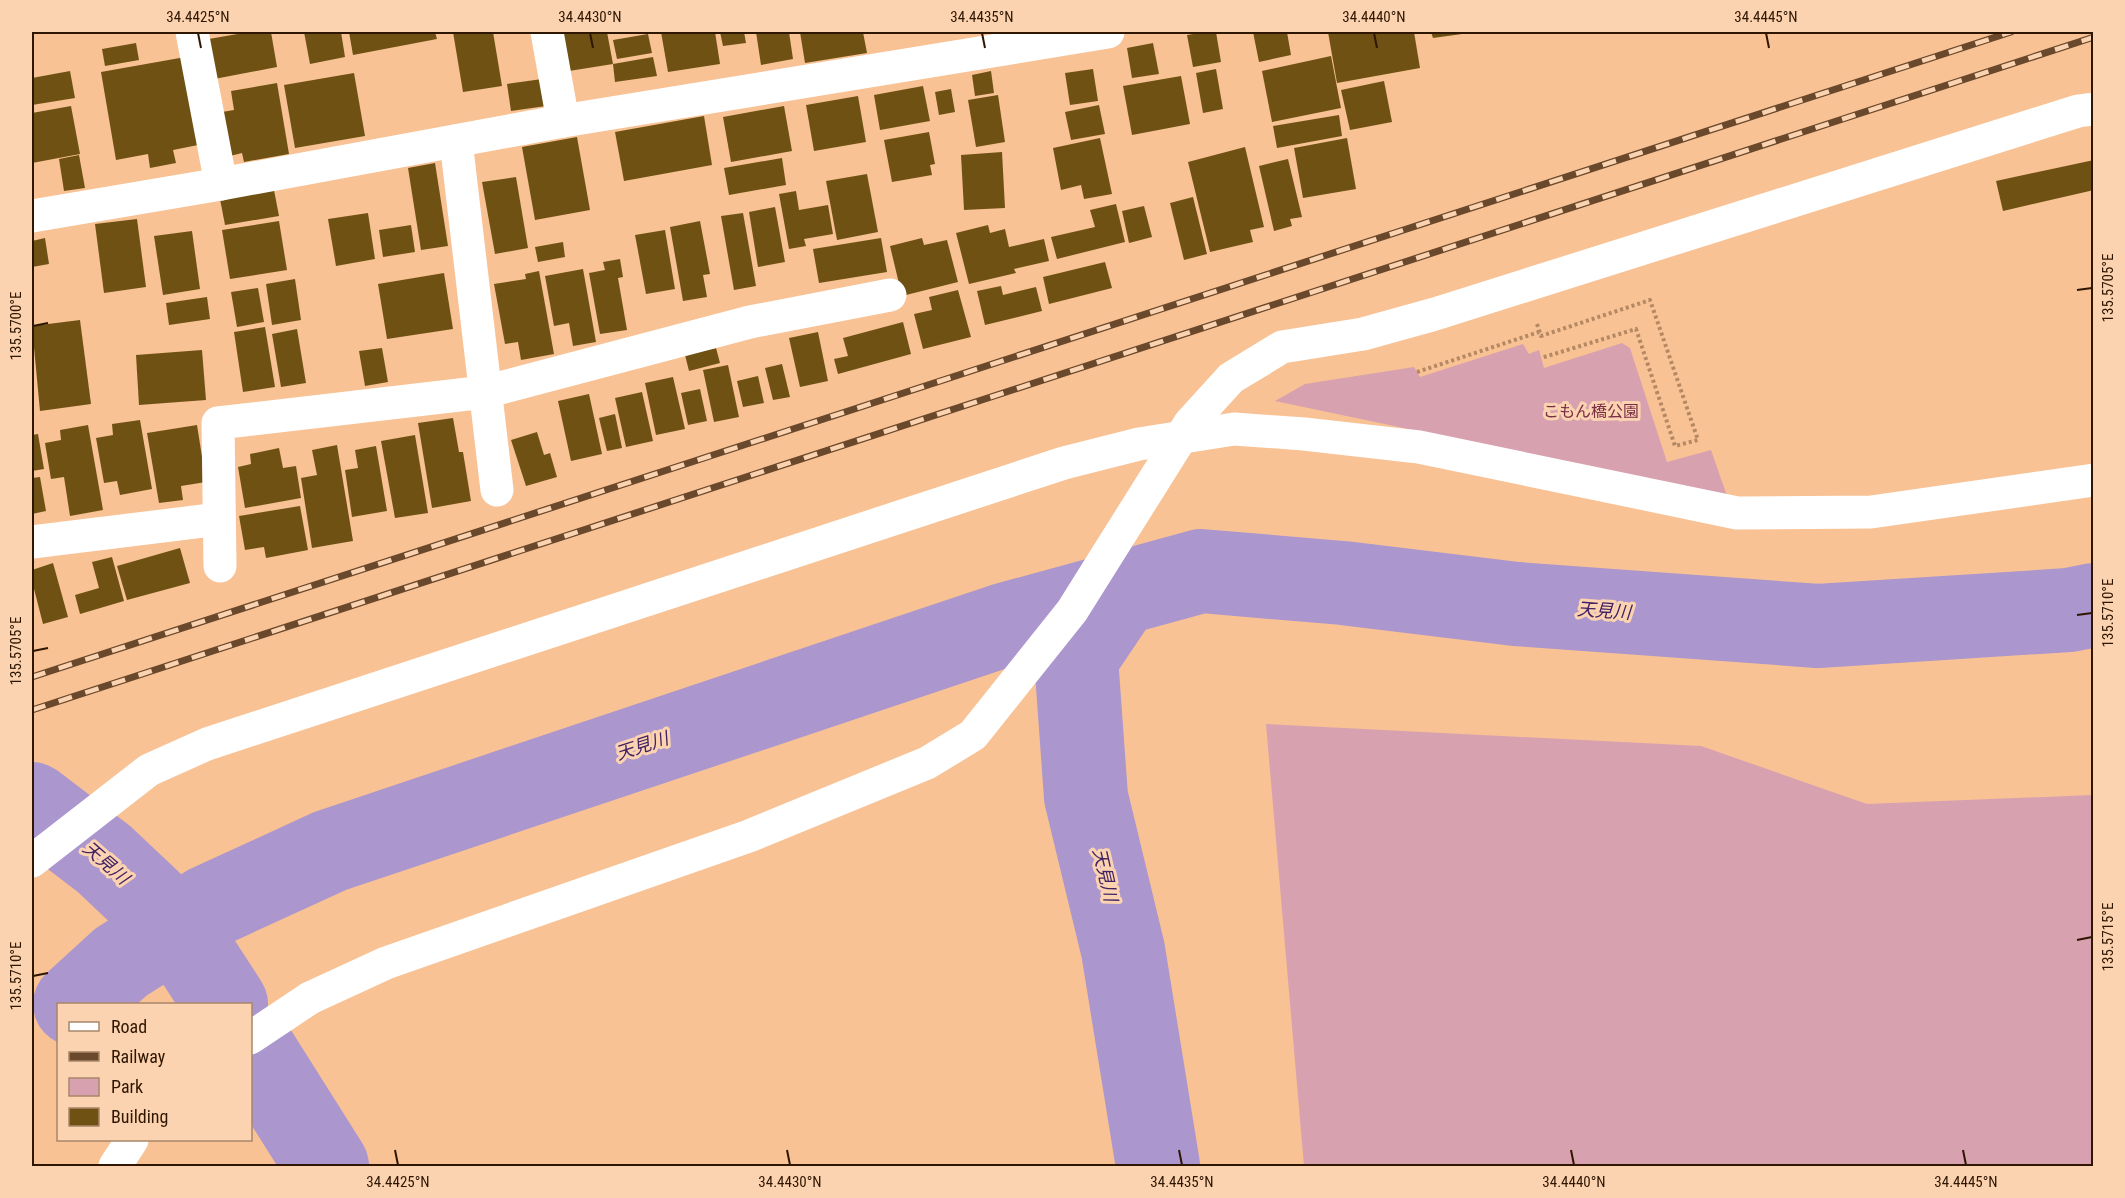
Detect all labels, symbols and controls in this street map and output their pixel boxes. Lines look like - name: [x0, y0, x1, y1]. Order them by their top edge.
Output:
- text: 34.4425°N: [166, 8, 230, 26]
- text: 34.4430°N: [558, 8, 622, 26]
- text: 34.4435°N: [950, 8, 1014, 26]
- text: 34.4440°N: [1342, 8, 1406, 26]
- text: 34.4445°N: [1734, 8, 1798, 26]
- text: 135.5705°E: [2099, 254, 2117, 322]
- text: 135.5700°E: [7, 292, 25, 360]
- park label: こもん橋公園: [1543, 402, 1639, 421]
- text: 135.5710°E: [2099, 579, 2117, 647]
- water label: 天見川: [1576, 598, 1634, 623]
- text: 135.5705°E: [7, 617, 25, 685]
- water label: 天見川: [613, 727, 673, 764]
- water label: 天見川: [79, 837, 135, 890]
- water label: 天見川: [1089, 846, 1122, 906]
- text: 135.5715°E: [2099, 903, 2117, 971]
- text: 135.5710°E: [7, 942, 25, 1010]
- legend: [57, 1003, 252, 1141]
- text: Road: [111, 1016, 147, 1037]
- text: Railway: [111, 1046, 166, 1067]
- text: Park: [111, 1076, 143, 1097]
- text: Building: [111, 1106, 168, 1127]
- text: 34.4425°N: [366, 1173, 430, 1191]
- text: 34.4430°N: [758, 1173, 822, 1191]
- text: 34.4435°N: [1150, 1173, 1214, 1191]
- text: 34.4440°N: [1542, 1173, 1606, 1191]
- text: 34.4445°N: [1934, 1173, 1998, 1191]

